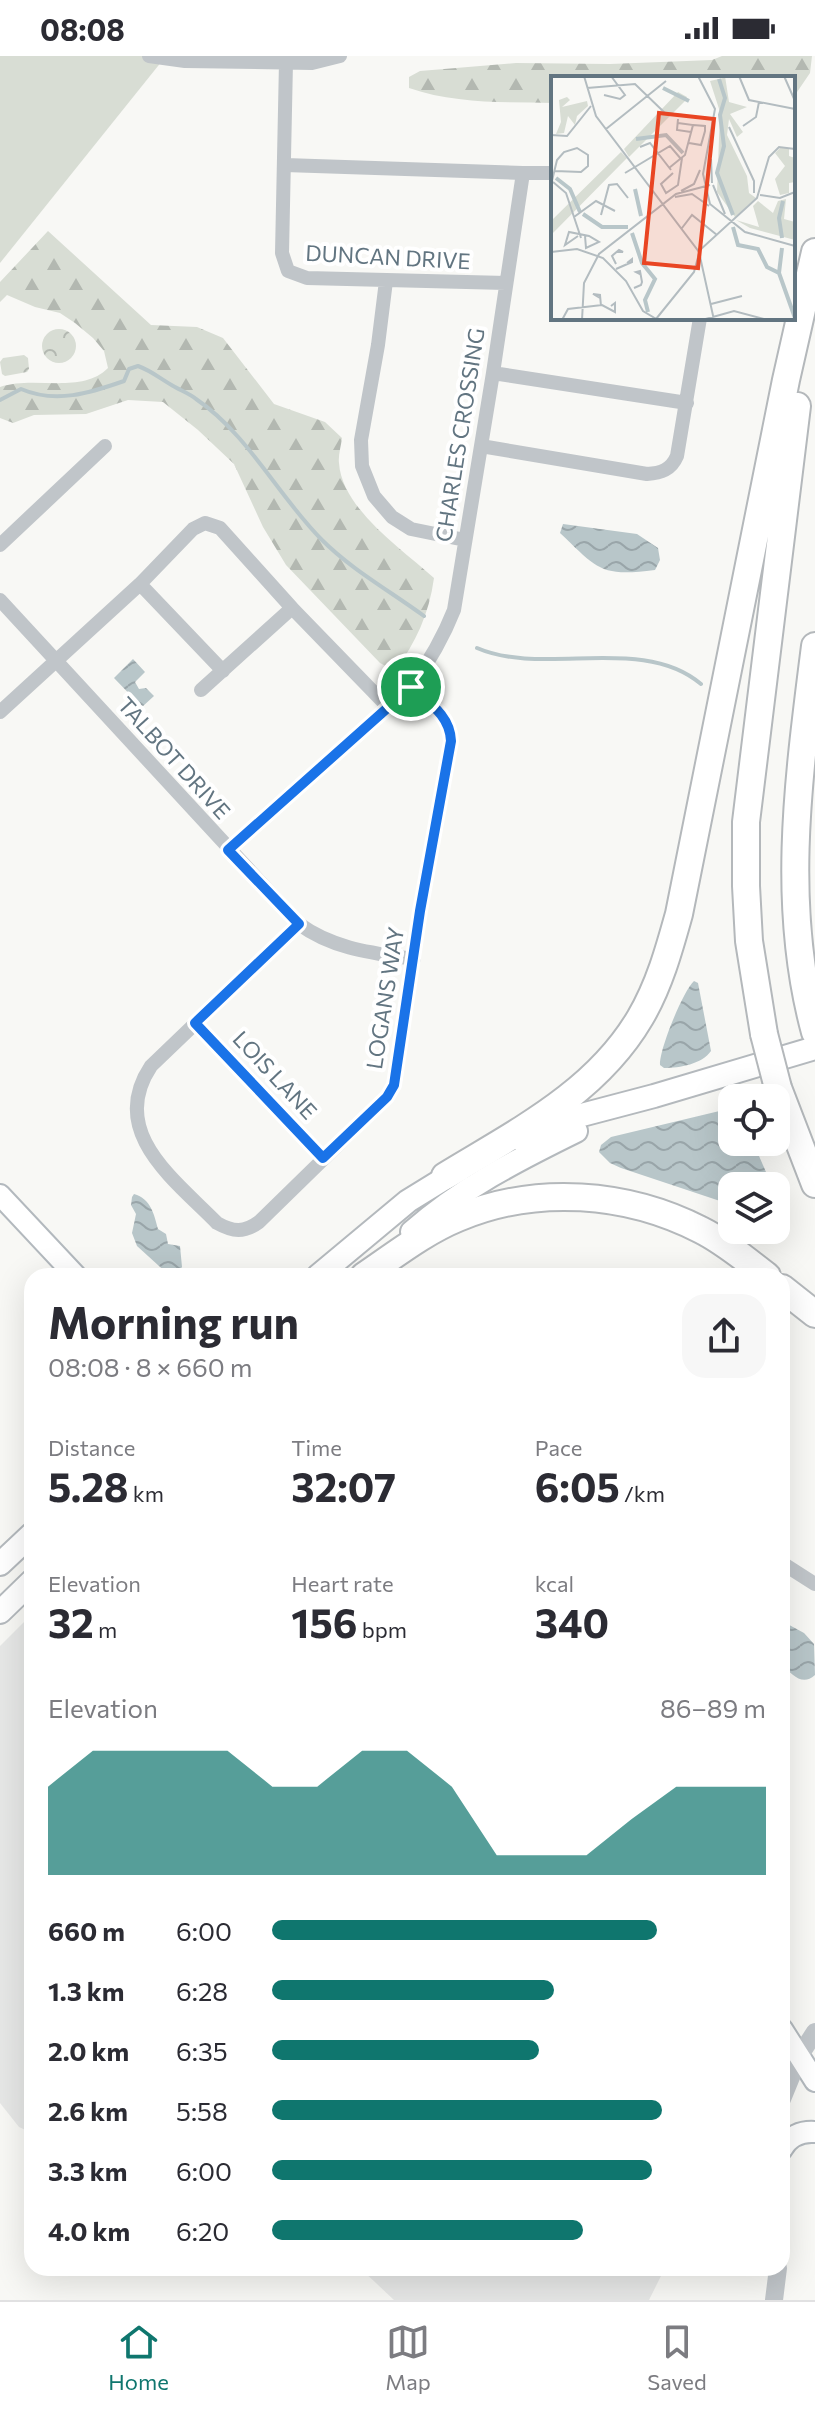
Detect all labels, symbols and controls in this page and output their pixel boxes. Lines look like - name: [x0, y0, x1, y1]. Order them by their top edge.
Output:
- text: 08:08: [40, 10, 125, 47]
- inset map: [551, 76, 795, 320]
- street label: DUNCAN DRIVE: [305, 239, 471, 274]
- street label: CHARLES CROSSING: [429, 326, 490, 544]
- pin: [377, 653, 445, 721]
- icon: arrive: [389, 665, 433, 709]
- street label: TALBOT DRIVE: [112, 691, 236, 824]
- street label: LOGANS WAY: [360, 925, 409, 1071]
- street label: LOIS LANE: [228, 1025, 323, 1124]
- map controls: [718, 1084, 790, 1244]
- button: locate: [718, 1084, 790, 1156]
- button: layers: [718, 1172, 790, 1244]
- text: Morning run: [48, 1294, 299, 1348]
- button: share: [682, 1294, 766, 1378]
- text: 08:08 · 8 × 660 m: [48, 1351, 252, 1382]
- text: Distance: [48, 1434, 135, 1461]
- text: Time: [291, 1434, 342, 1461]
- text: Pace: [535, 1434, 582, 1461]
- text: 5.28: [48, 1461, 129, 1510]
- text: 32:07: [291, 1461, 396, 1510]
- text: 6:05: [535, 1461, 620, 1510]
- text: km: [129, 1480, 164, 1507]
- text: /km: [620, 1480, 665, 1507]
- text: Elevation: [48, 1570, 141, 1597]
- text: Heart rate: [291, 1570, 394, 1597]
- text: kcal: [535, 1570, 574, 1597]
- text: 32: [48, 1597, 94, 1646]
- text: 156: [291, 1597, 357, 1646]
- text: 340: [535, 1597, 609, 1646]
- text: m: [94, 1616, 117, 1643]
- text: bpm: [357, 1616, 407, 1643]
- text: Elevation: [48, 1692, 158, 1723]
- text: 86–89 m: [660, 1692, 766, 1723]
- text: 660 m: [48, 1915, 125, 1946]
- text: 6:00: [176, 1915, 232, 1946]
- text: 1.3 km: [48, 1975, 124, 2006]
- text: 6:28: [176, 1975, 228, 2006]
- text: 2.0 km: [48, 2035, 129, 2066]
- text: 6:35: [176, 2035, 228, 2066]
- text: 2.6 km: [48, 2095, 128, 2126]
- text: 5:58: [176, 2095, 228, 2126]
- text: 3.3 km: [48, 2155, 127, 2186]
- text: 6:00: [176, 2155, 232, 2186]
- text: 4.0 km: [48, 2215, 130, 2246]
- text: 6:20: [176, 2215, 229, 2246]
- tab: Home: [108, 2320, 169, 2395]
- tab: Map: [385, 2320, 431, 2395]
- tab: Saved: [647, 2320, 707, 2395]

